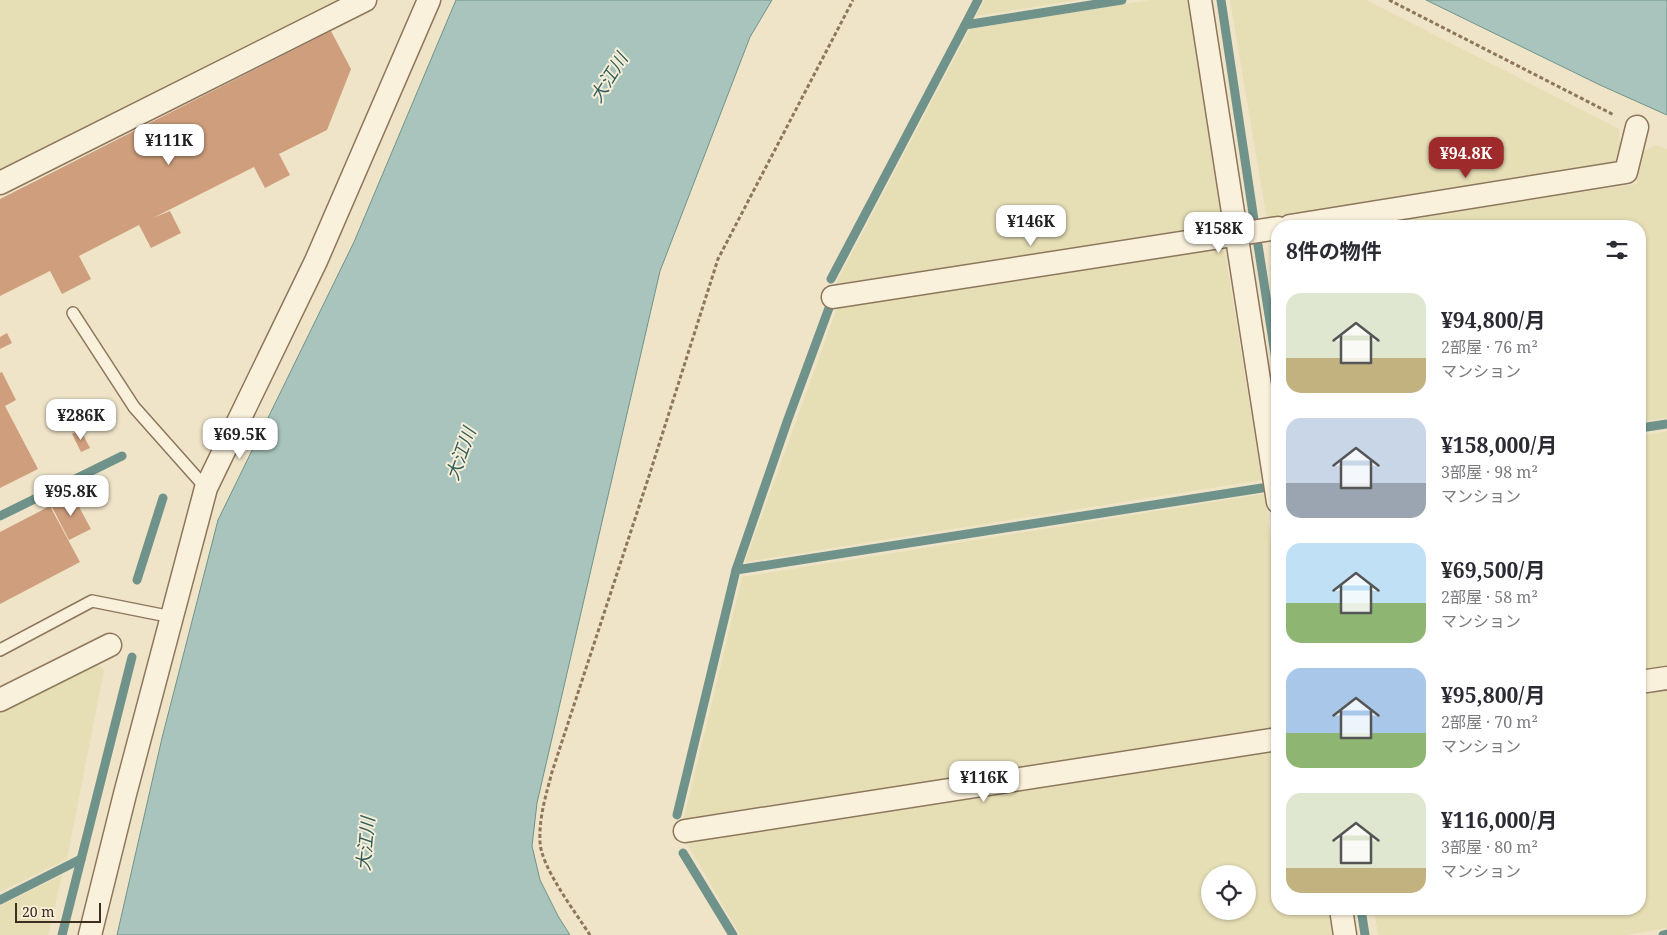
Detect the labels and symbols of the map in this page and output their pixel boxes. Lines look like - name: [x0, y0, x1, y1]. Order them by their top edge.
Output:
- water label: 大江川: [584, 47, 634, 107]
- pin: ¥111K: [134, 124, 204, 166]
- pin: ¥94.8K: [1425, 136, 1507, 179]
- pin: ¥146K: [996, 204, 1066, 247]
- pin: ¥158K: [1184, 212, 1254, 254]
- pin: ¥286K: [46, 398, 116, 441]
- pin: ¥69.5K: [199, 418, 281, 460]
- water label: 大江川: [440, 422, 481, 483]
- pin: ¥95.8K: [30, 474, 112, 517]
- pin: ¥116K: [949, 760, 1019, 803]
- water label: 大江川: [351, 814, 379, 872]
- scale bar: [15, 900, 101, 923]

